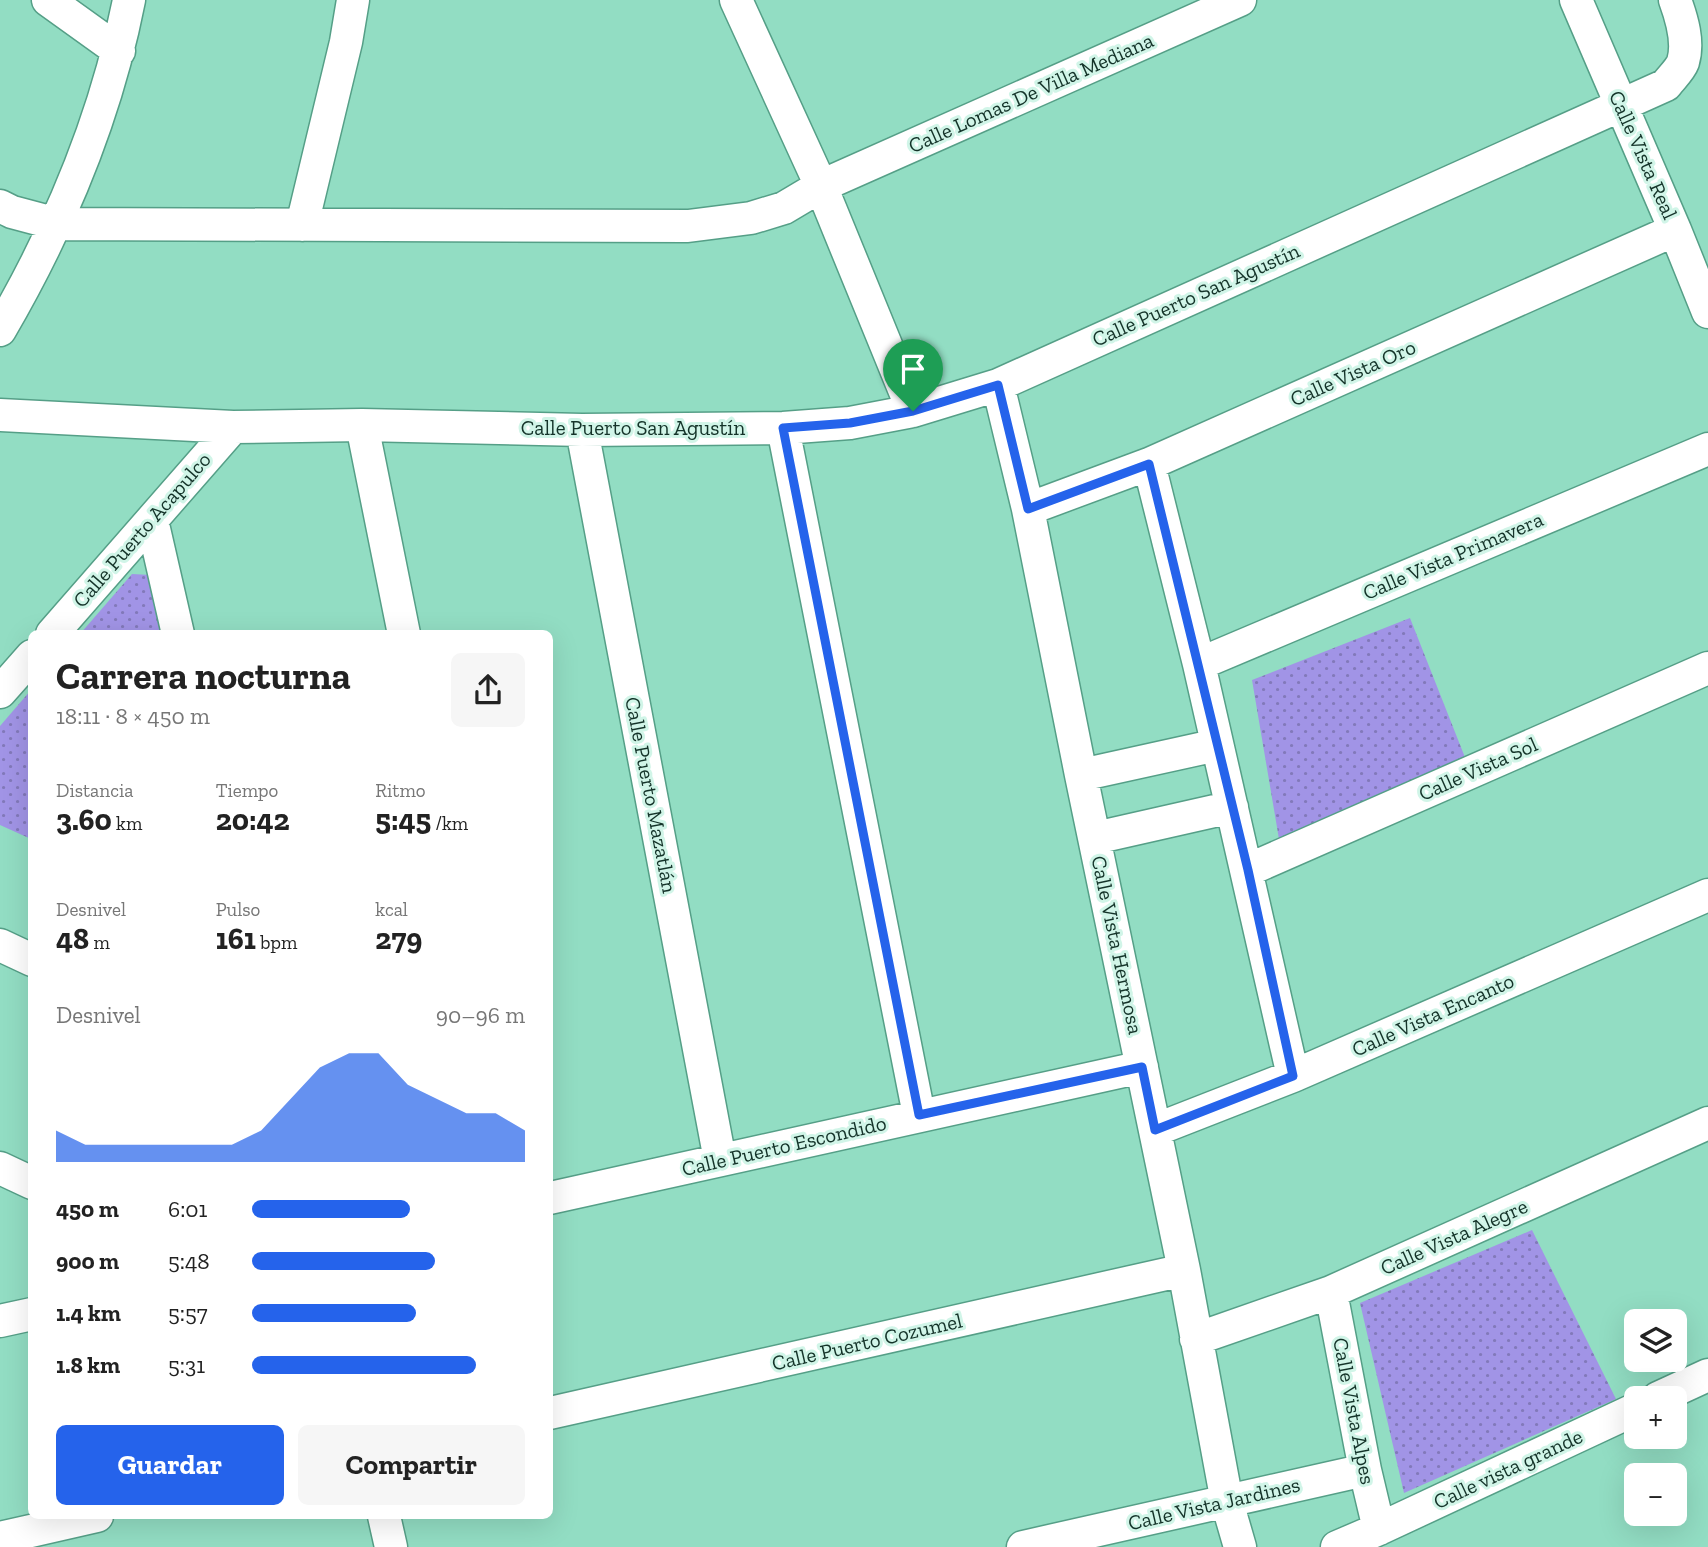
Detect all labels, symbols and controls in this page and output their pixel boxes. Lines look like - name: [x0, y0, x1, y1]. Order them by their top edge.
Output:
- street label: Calle Lomas De Villa Mediana: [904, 27, 1157, 158]
- street label: Calle Vista Real: [1604, 87, 1683, 223]
- street label: Calle Puerto San Agustín: [1088, 237, 1303, 352]
- street label: Calle Vista Oro: [1286, 334, 1419, 411]
- pin: [883, 339, 943, 411]
- icon: arrive: [894, 350, 932, 388]
- street label: Calle Puerto San Agustín: [521, 415, 745, 440]
- street label: Calle Puerto Acapulco: [67, 447, 216, 612]
- street label: Calle Vista Primavera: [1359, 506, 1547, 605]
- text: Carrera nocturna: [56, 653, 351, 699]
- button: share: [451, 653, 525, 727]
- street label: Calle Puerto Mazatlán: [620, 695, 683, 895]
- text: 18:11 · 8 × 450 m: [56, 702, 210, 730]
- street label: Calle Vista Sol: [1415, 731, 1541, 806]
- text: Distancia: [56, 779, 133, 802]
- text: Tiempo: [216, 779, 278, 802]
- text: Ritmo: [375, 779, 426, 802]
- text: 3.60: [56, 802, 112, 838]
- text: 20:42: [216, 802, 290, 838]
- text: 5:45: [375, 802, 431, 838]
- text: km: [112, 812, 142, 835]
- text: /km: [431, 812, 468, 835]
- street label: Calle Vista Hermosa: [1086, 853, 1149, 1037]
- text: Desnivel: [56, 898, 126, 921]
- text: Pulso: [216, 898, 260, 921]
- text: kcal: [375, 898, 408, 921]
- text: 48: [56, 921, 89, 957]
- text: 161: [216, 921, 256, 957]
- text: 279: [375, 921, 422, 957]
- text: m: [89, 931, 110, 954]
- text: bpm: [256, 931, 297, 954]
- street label: Calle Vista Encanto: [1348, 968, 1518, 1061]
- text: Desnivel: [56, 1001, 141, 1029]
- text: 90–96 m: [436, 1001, 525, 1029]
- street label: Calle Puerto Escondido: [679, 1110, 889, 1181]
- street label: Calle Vista Alegre: [1376, 1193, 1531, 1280]
- text: 450 m: [56, 1195, 119, 1223]
- text: 6:01: [168, 1195, 207, 1223]
- text: 900 m: [56, 1247, 119, 1275]
- text: 5:48: [168, 1247, 210, 1275]
- text: 1.4 km: [56, 1299, 121, 1327]
- text: 5:57: [168, 1299, 208, 1327]
- street label: Calle Puerto Cozumel: [769, 1307, 965, 1376]
- map controls: [1624, 1309, 1687, 1526]
- button: layers: [1624, 1309, 1687, 1372]
- street label: Calle Vista Alpes: [1328, 1335, 1381, 1486]
- text: 1.8 km: [56, 1351, 120, 1379]
- text: 5:31: [168, 1351, 205, 1379]
- button: +: [1624, 1386, 1687, 1449]
- street label: Calle vista grande: [1429, 1423, 1586, 1514]
- button: Guardar: [56, 1425, 284, 1505]
- button: Compartir: [298, 1425, 525, 1505]
- button: −: [1624, 1463, 1687, 1526]
- street label: Calle Vista Jardines: [1125, 1472, 1302, 1535]

